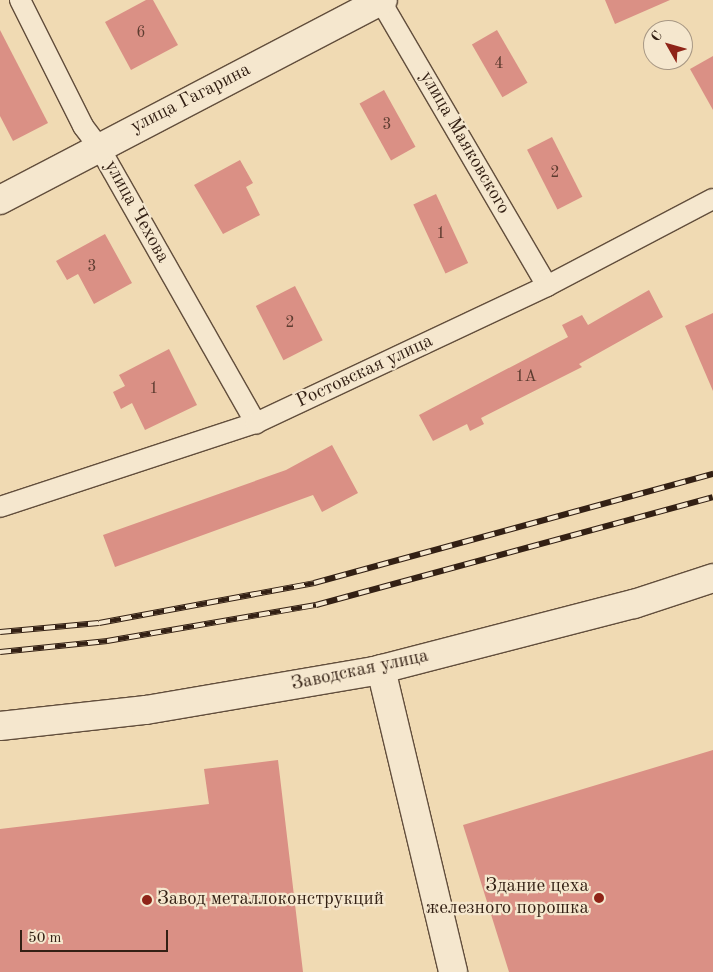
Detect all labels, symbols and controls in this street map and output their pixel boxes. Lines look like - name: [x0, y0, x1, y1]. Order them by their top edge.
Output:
- north arrow: [643, 20, 693, 70]
- house number: 6: [136, 23, 146, 43]
- text: С: [649, 28, 665, 44]
- house number: 4: [494, 54, 504, 74]
- street label: улица Гагарина: [127, 59, 255, 139]
- street label: улица Маяковского: [414, 68, 514, 218]
- house number: 3: [382, 115, 392, 135]
- street label: улица Чехова: [98, 157, 174, 267]
- house number: 2: [550, 163, 560, 183]
- house number: 1: [436, 224, 446, 244]
- house number: 3: [87, 257, 97, 277]
- house number: 2: [285, 313, 295, 333]
- street label: Ростовская улица: [293, 330, 437, 414]
- house number: 1А: [515, 367, 537, 387]
- house number: 1: [149, 379, 159, 399]
- street label: Заводская улица: [289, 645, 431, 697]
- place label: Здание цеха железного порошка: [426, 876, 589, 920]
- place label: Завод металлоконструкций: [157, 889, 384, 911]
- marker: Здание цеха железного порошка: [593, 892, 605, 904]
- marker: Завод металлоконструкций: [141, 894, 153, 906]
- scale bar: [22, 920, 170, 952]
- text: 50 m: [28, 931, 62, 946]

